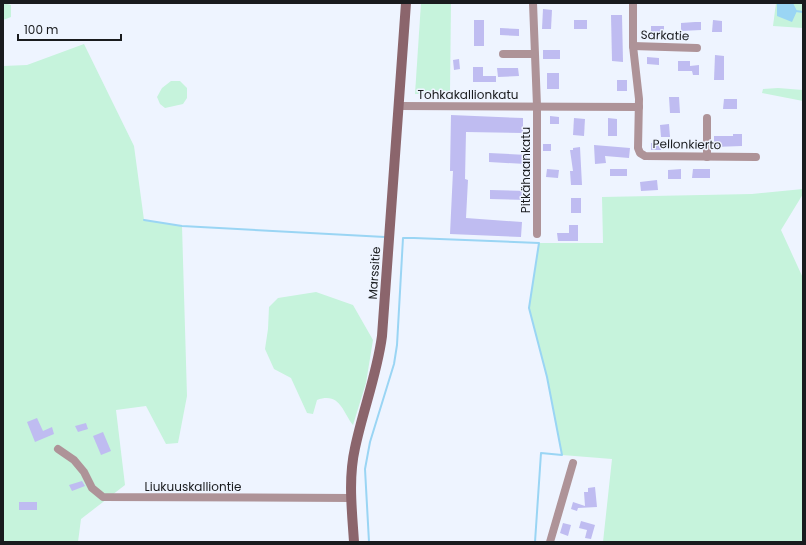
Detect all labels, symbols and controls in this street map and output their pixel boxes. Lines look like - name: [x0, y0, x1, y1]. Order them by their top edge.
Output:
- scale bar: [18, 16, 121, 42]
- text: 100 m: [24, 21, 58, 38]
- street label: Sarkatie: [640, 26, 690, 44]
- street label: Tohkakallionkatu: [418, 86, 519, 103]
- street label: Pitkähaankatu: [517, 127, 534, 213]
- street label: Pellonkierto: [652, 135, 722, 153]
- street label: Marssitie: [364, 246, 384, 300]
- street label: Liukuuskalliontie: [145, 478, 241, 495]

